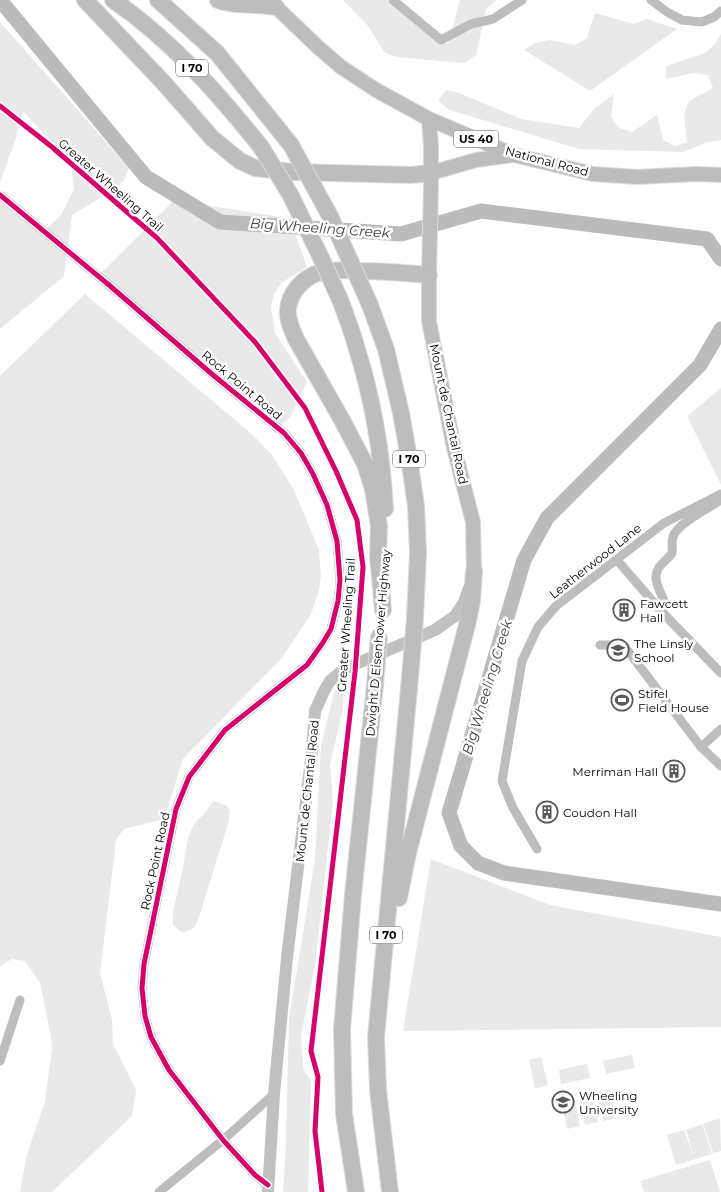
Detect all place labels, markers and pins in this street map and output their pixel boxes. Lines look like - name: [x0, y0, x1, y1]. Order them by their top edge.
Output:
- place label: Fawcett Hall: [640, 596, 688, 625]
- building icon: Fawcett Hall: [612, 598, 636, 622]
- place label: The Linsly School: [634, 636, 694, 665]
- school or university icon: The Linsly School: [606, 638, 630, 662]
- place label: Stifel Field House: [638, 686, 709, 715]
- sports icon: Stifel Field House: [610, 688, 634, 712]
- building icon: Merriman Hall: [662, 759, 686, 783]
- place label: Merriman Hall: [572, 764, 658, 779]
- building icon: Coudon Hall: [535, 800, 559, 824]
- place label: Coudon Hall: [563, 805, 637, 820]
- place label: Wheeling University: [579, 1088, 639, 1117]
- school or university icon: Wheeling University: [551, 1090, 575, 1114]

